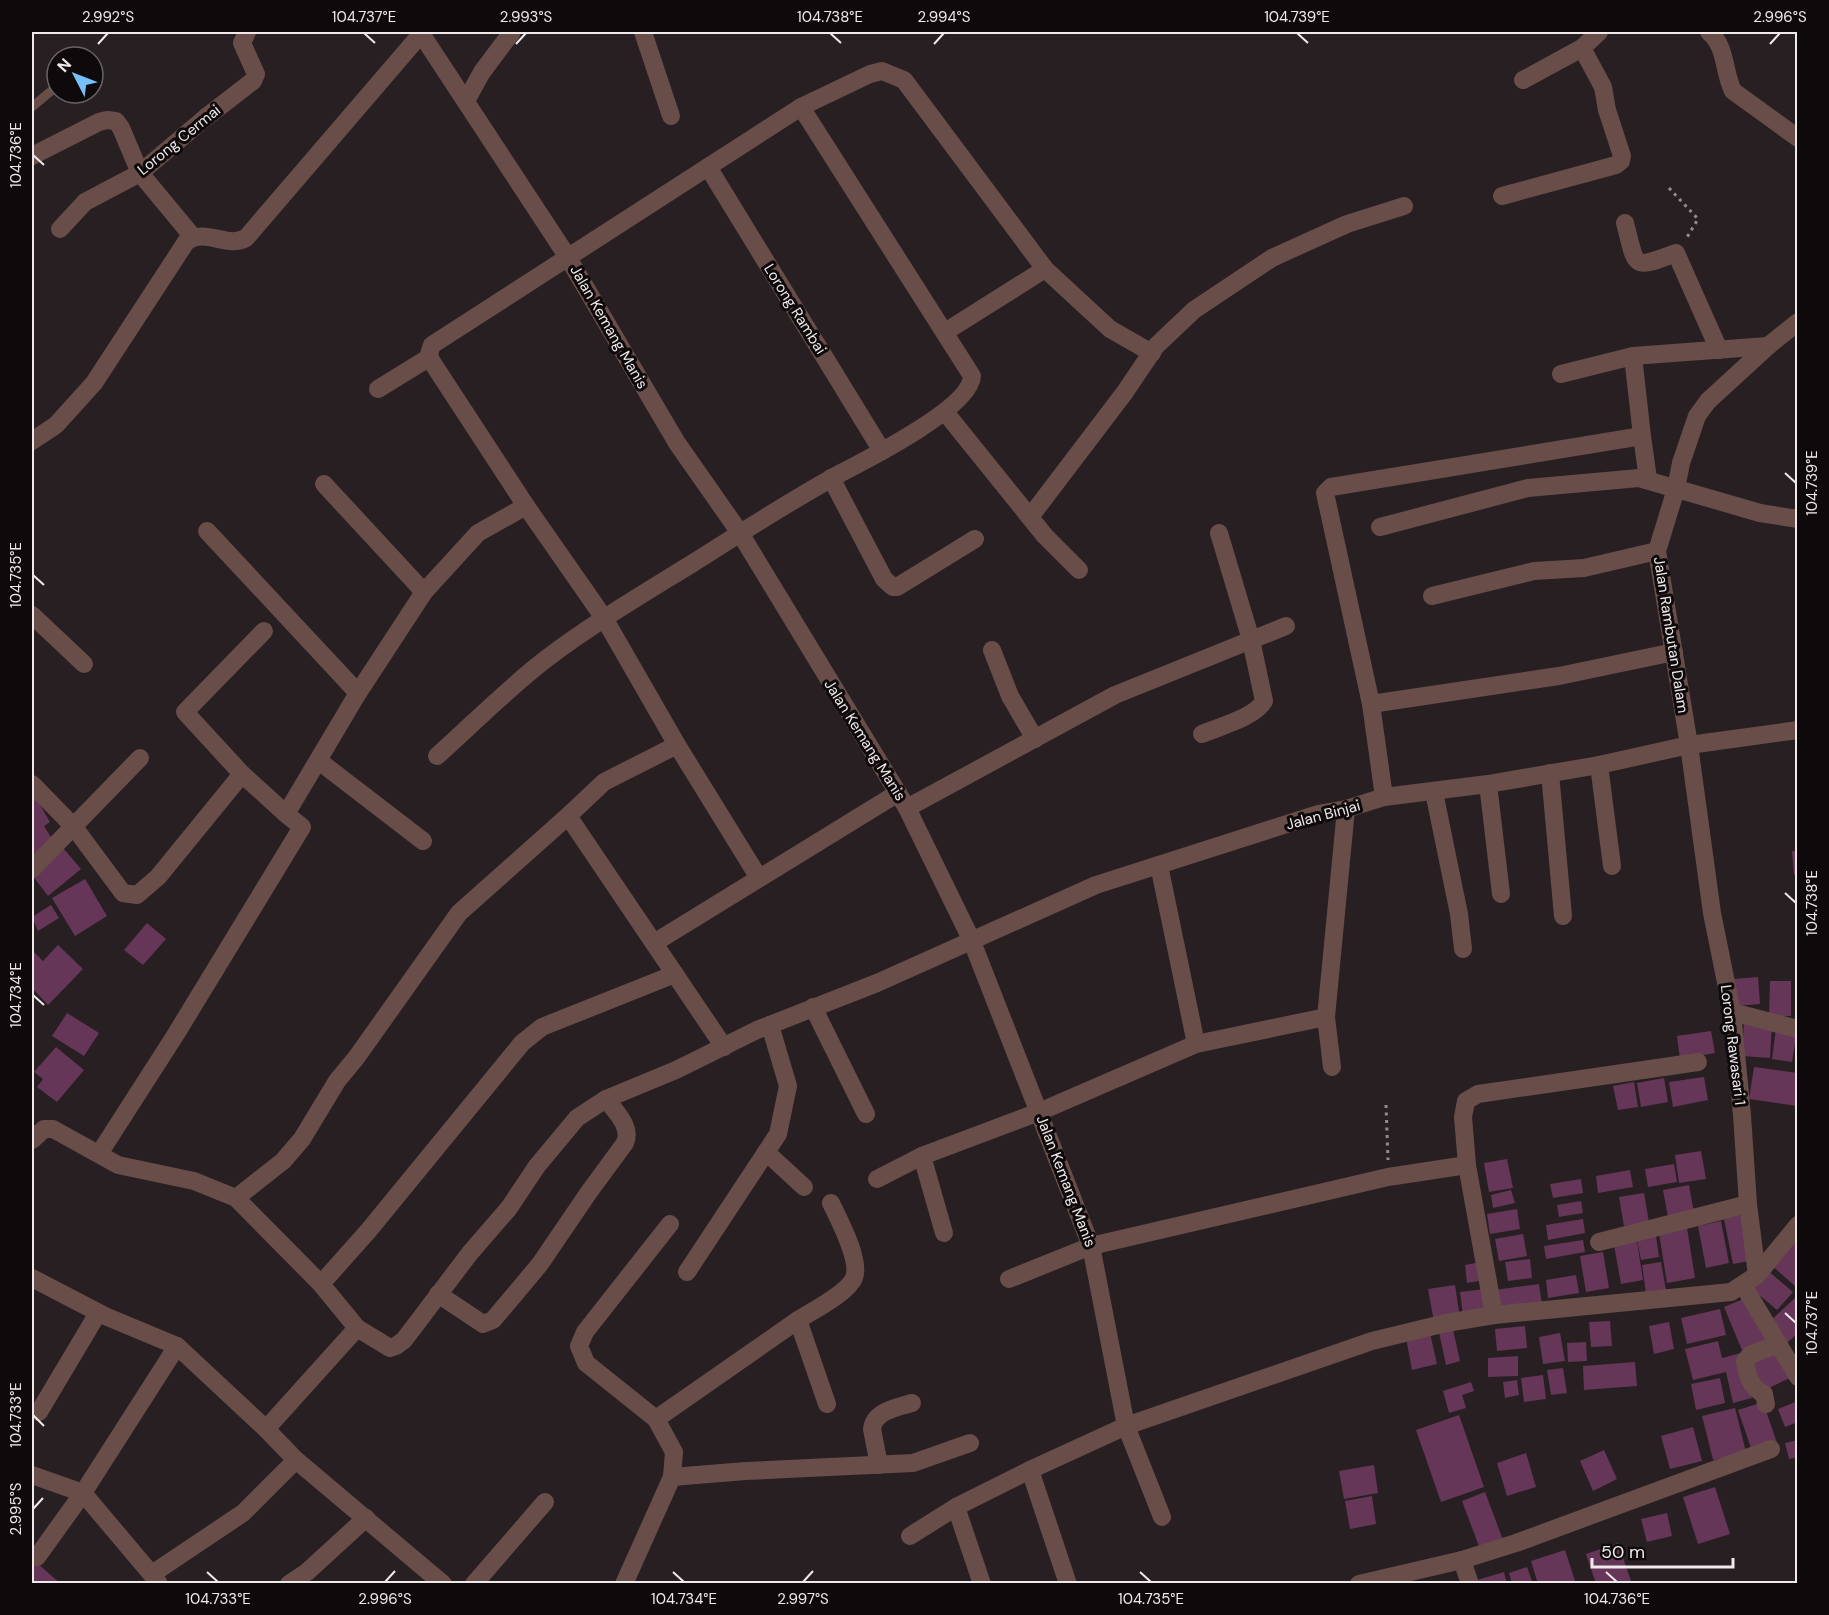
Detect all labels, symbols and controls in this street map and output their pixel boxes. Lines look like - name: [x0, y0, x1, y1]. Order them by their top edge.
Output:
- text: 2.992°S: [82, 7, 134, 27]
- text: 104.737°E: [332, 7, 396, 27]
- text: 2.993°S: [500, 7, 553, 27]
- text: 104.738°E: [797, 7, 863, 27]
- text: 2.994°S: [918, 7, 971, 27]
- text: 104.739°E: [1264, 7, 1330, 27]
- text: 2.996°S: [1753, 7, 1807, 27]
- north arrow: [45, 45, 105, 105]
- text: N: [53, 54, 76, 77]
- street label: Lorong Cermai: [133, 100, 225, 180]
- text: 104.736°E: [6, 122, 26, 188]
- street label: Lorong Rambai: [759, 260, 831, 358]
- street label: Jalan Kemang Manis: [565, 262, 653, 392]
- text: 104.739°E: [1802, 450, 1822, 516]
- text: 104.735°E: [6, 542, 26, 608]
- street label: Jalan Rambutan Dalam: [1649, 555, 1693, 715]
- street label: Jalan Kemang Manis: [820, 676, 910, 804]
- street label: Jalan Binjai: [1283, 795, 1363, 835]
- text: 104.738°E: [1802, 870, 1822, 936]
- text: 104.734°E: [6, 962, 26, 1028]
- street label: Lorong Rawasari 1: [1716, 984, 1750, 1106]
- street label: Jalan Kemang Manis: [1032, 1112, 1100, 1250]
- text: 104.737°E: [1802, 1291, 1822, 1355]
- text: 104.733°E: [6, 1382, 26, 1448]
- text: 2.995°S: [6, 1482, 26, 1536]
- scale bar: [1592, 1531, 1733, 1569]
- text: 50 m: [1601, 1540, 1645, 1564]
- text: 104.733°E: [185, 1589, 251, 1609]
- text: 2.996°S: [358, 1589, 412, 1609]
- text: 104.734°E: [651, 1589, 717, 1609]
- text: 2.997°S: [777, 1589, 829, 1609]
- text: 104.735°E: [1118, 1589, 1184, 1609]
- text: 104.736°E: [1584, 1589, 1650, 1609]

